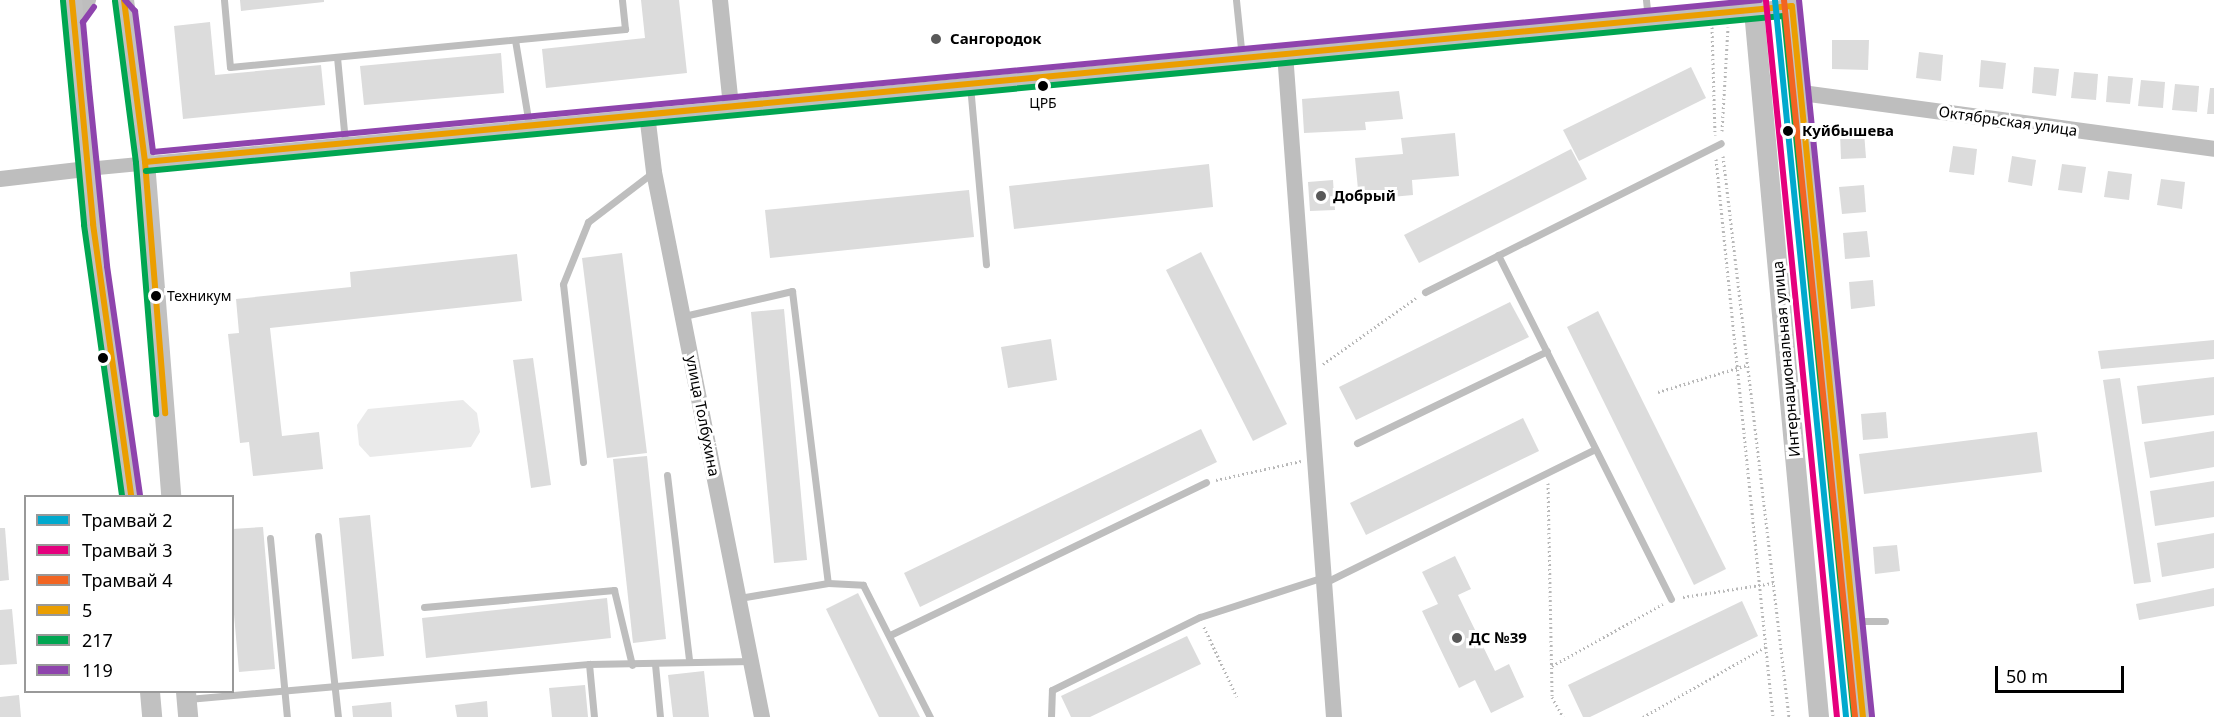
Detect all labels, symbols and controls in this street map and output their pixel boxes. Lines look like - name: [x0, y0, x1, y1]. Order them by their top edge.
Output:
- marker: Сангородок: [927, 30, 945, 48]
- place label: Сангородок: [950, 30, 1042, 48]
- marker: ЦРБ: [1037, 80, 1049, 92]
- place label: ЦРБ: [1029, 95, 1057, 111]
- street label: Октябрьская улица: [1938, 102, 2078, 140]
- marker: Куйбышева: [1779, 122, 1797, 140]
- place label: Куйбышева: [1802, 122, 1894, 140]
- place label: Добрый: [1333, 187, 1396, 205]
- marker: Добрый: [1314, 189, 1328, 203]
- street label: Интернациональная улица: [1768, 260, 1804, 458]
- place label: Техникум: [167, 288, 231, 304]
- marker: Техникум: [150, 290, 162, 302]
- unlabelled marker: [97, 352, 109, 364]
- street label: улица Толбухина: [682, 354, 724, 478]
- legend: [24, 495, 234, 693]
- text: Трамвай 2: [82, 508, 173, 532]
- text: Трамвай 3: [82, 538, 173, 562]
- text: Трамвай 4: [82, 568, 173, 592]
- text: 5: [82, 598, 92, 622]
- text: 217: [82, 628, 113, 652]
- place label: ДС №39: [1469, 629, 1527, 647]
- marker: ДС №39: [1450, 631, 1464, 645]
- scale bar: [1998, 654, 2127, 692]
- text: 119: [82, 658, 113, 682]
- text: 50 m: [2006, 664, 2048, 688]

